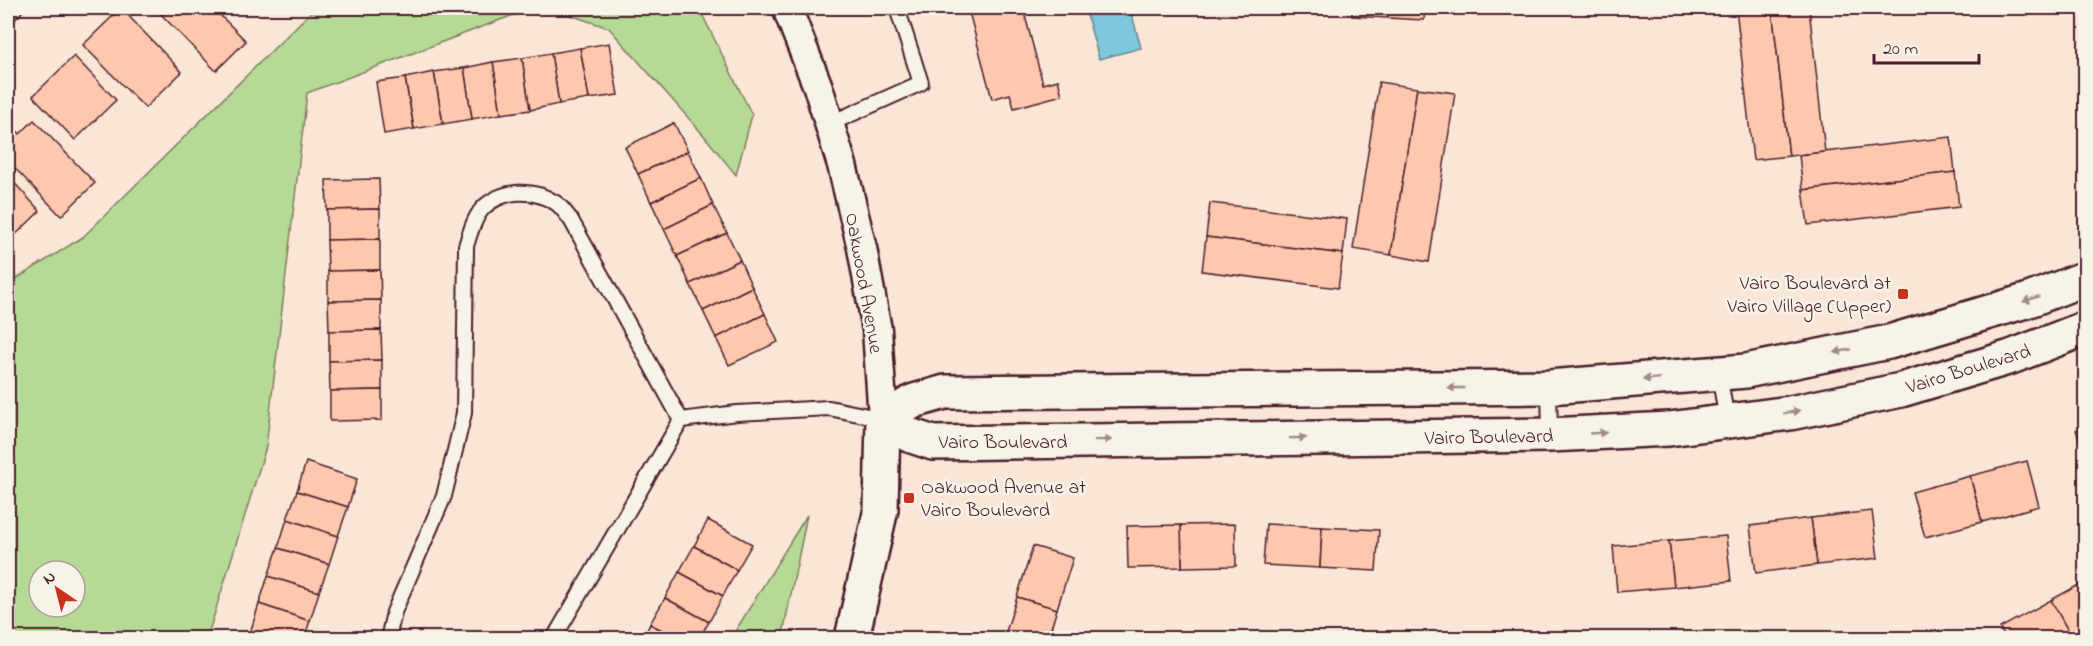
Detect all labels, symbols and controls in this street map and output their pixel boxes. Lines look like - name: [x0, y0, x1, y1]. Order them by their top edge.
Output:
- scale bar: [1874, 27, 1979, 65]
- text: 20 m: [1883, 37, 1918, 63]
- street label: Oakwood Avenue: [836, 211, 889, 356]
- place label: Vairo Boulevard at Vairo Village (Upper): [1726, 270, 1891, 323]
- marker: Vairo Boulevard at Vairo Village (Upper): [1896, 287, 1910, 301]
- one-way arrow: [2022, 294, 2040, 304]
- street label: Vairo Boulevard: [1902, 338, 2035, 403]
- one-way arrow: [1834, 347, 1853, 356]
- one-way arrow: [1641, 374, 1660, 384]
- one-way arrow: [1446, 383, 1465, 393]
- one-way arrow: [1783, 407, 1802, 416]
- street label: Vairo Boulevard: [1423, 423, 1554, 454]
- one-way arrow: [1589, 428, 1608, 437]
- street label: Vairo Boulevard: [938, 429, 1067, 458]
- one-way arrow: [1289, 433, 1308, 443]
- one-way arrow: [1094, 436, 1113, 445]
- place label: Oakwood Avenue at Vairo Boulevard: [920, 474, 1086, 526]
- marker: Oakwood Avenue at Vairo Boulevard: [902, 491, 916, 505]
- north arrow: [27, 559, 87, 619]
- text: N: [38, 565, 61, 591]

